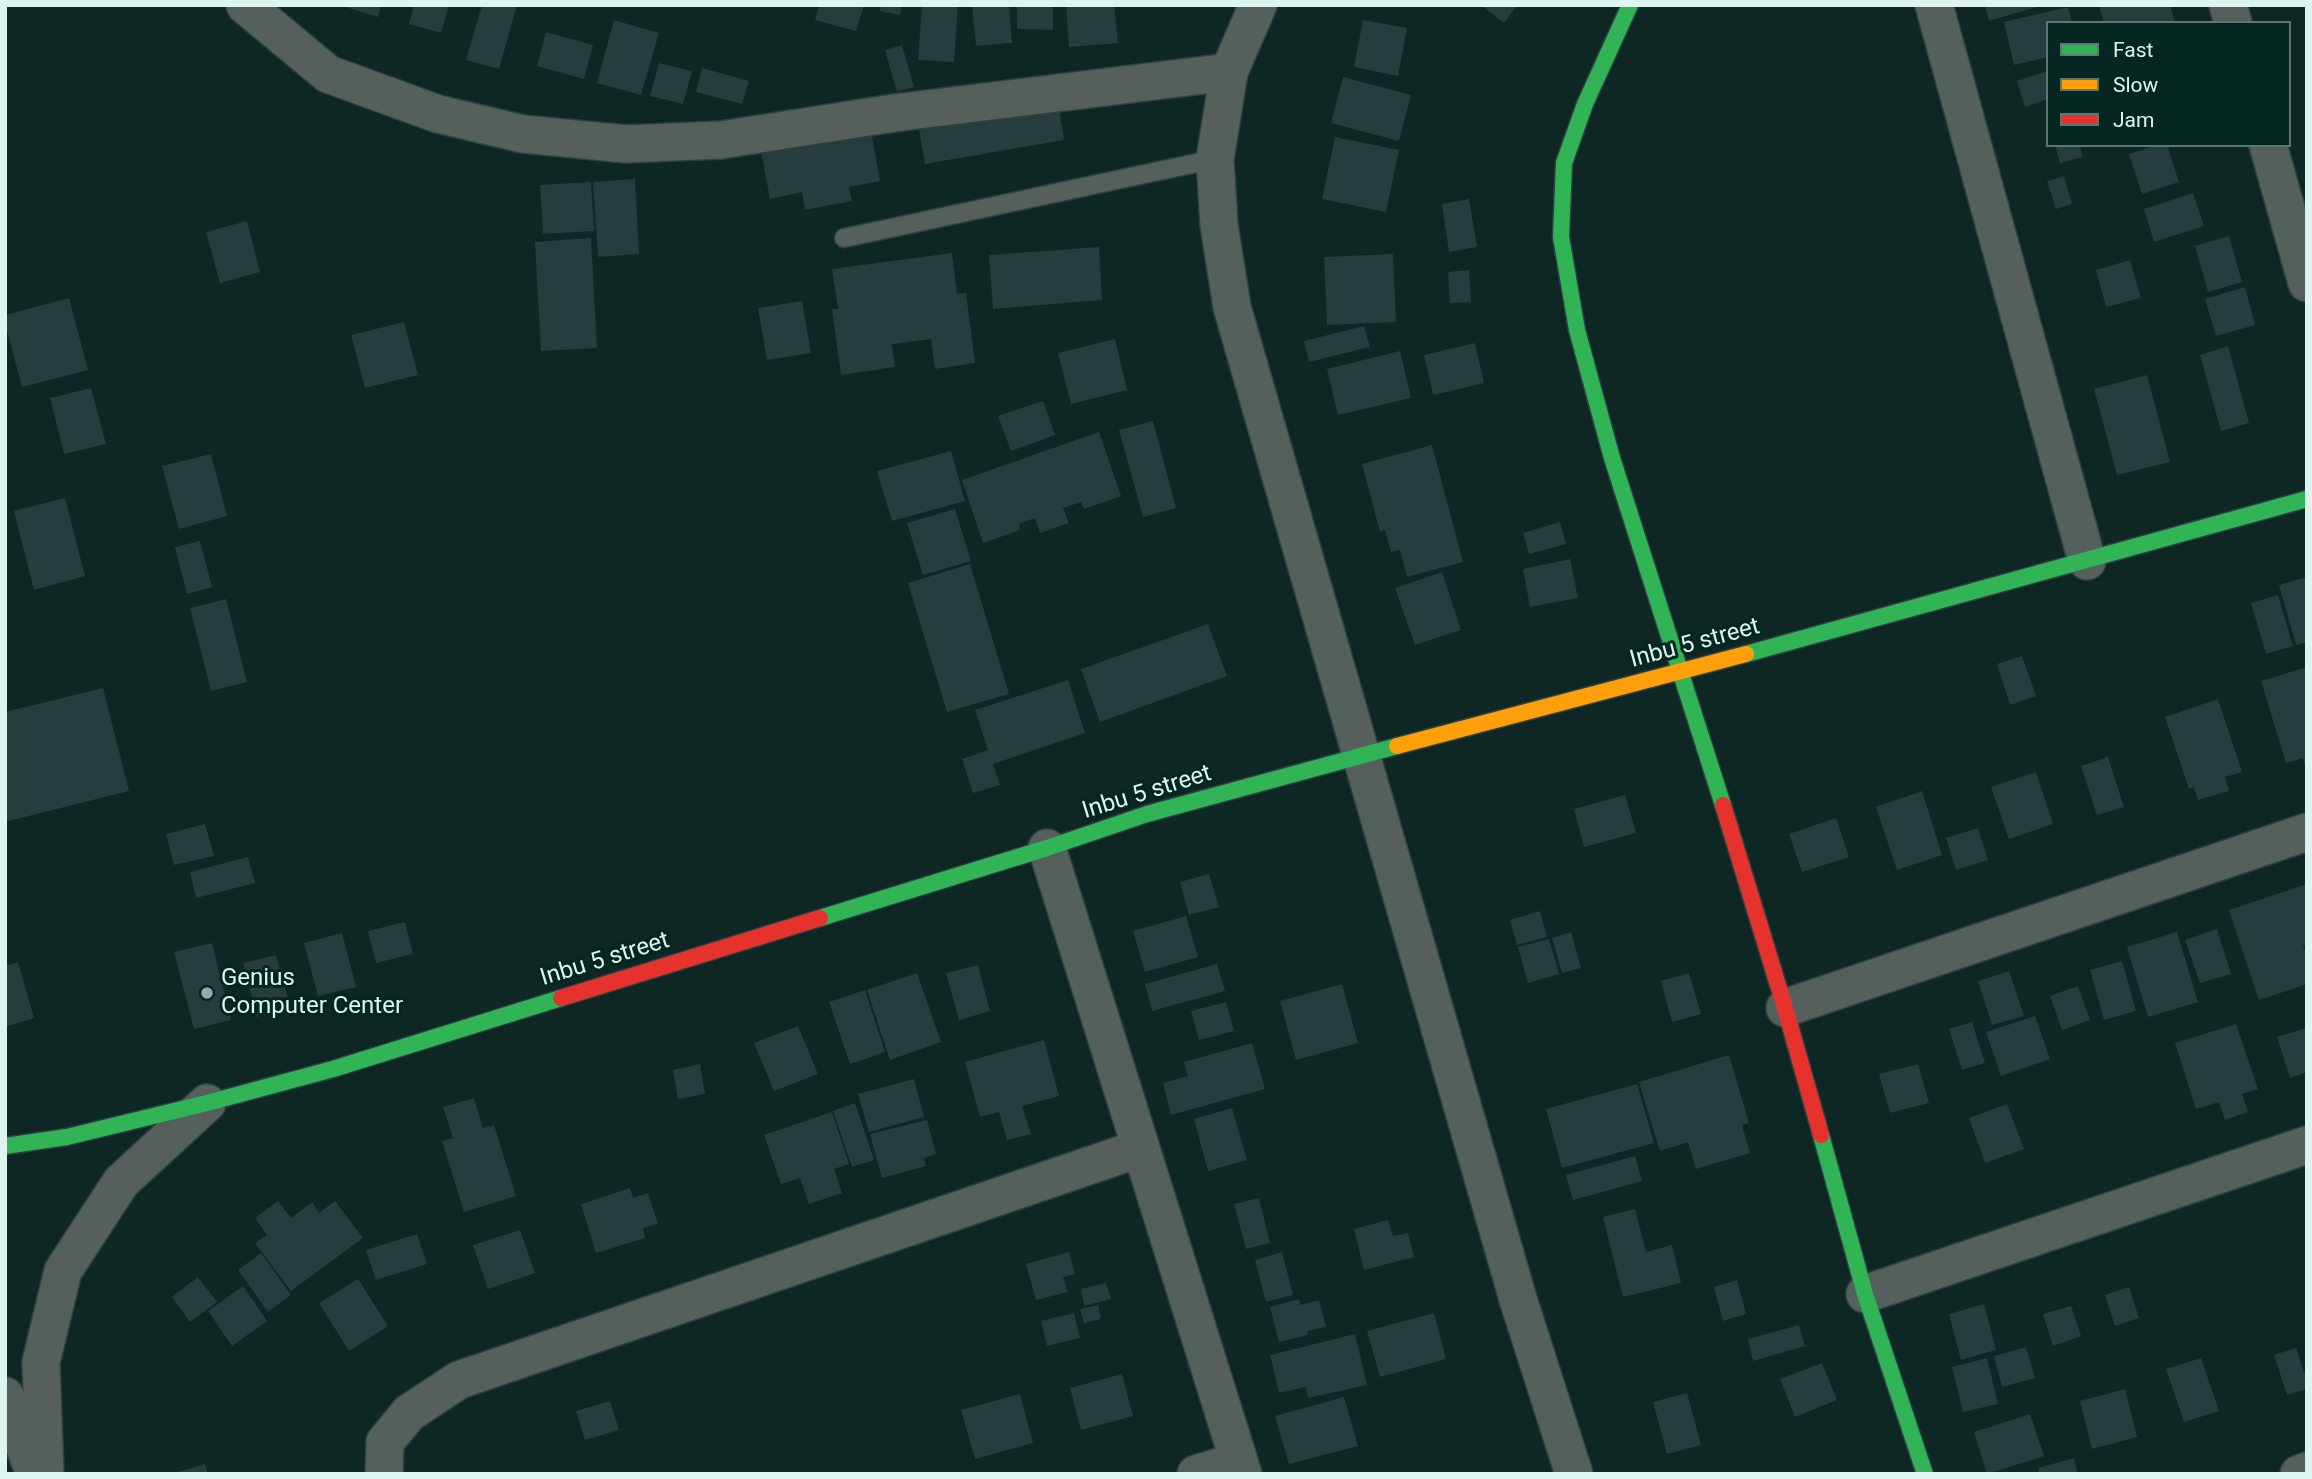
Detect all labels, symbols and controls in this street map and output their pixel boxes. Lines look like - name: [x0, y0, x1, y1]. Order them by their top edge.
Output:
- legend: [2046, 21, 2291, 147]
- text: Fast: [2113, 38, 2153, 62]
- text: Slow: [2113, 73, 2158, 97]
- text: Jam: [2113, 108, 2154, 132]
- street label: Inbu 5 street: [1627, 613, 1763, 675]
- street label: Inbu 5 street: [1079, 760, 1215, 826]
- street label: Inbu 5 street: [537, 927, 673, 993]
- place label: Genius Computer Center: [221, 965, 403, 1021]
- marker: Genius Computer Center: [199, 985, 215, 1001]

